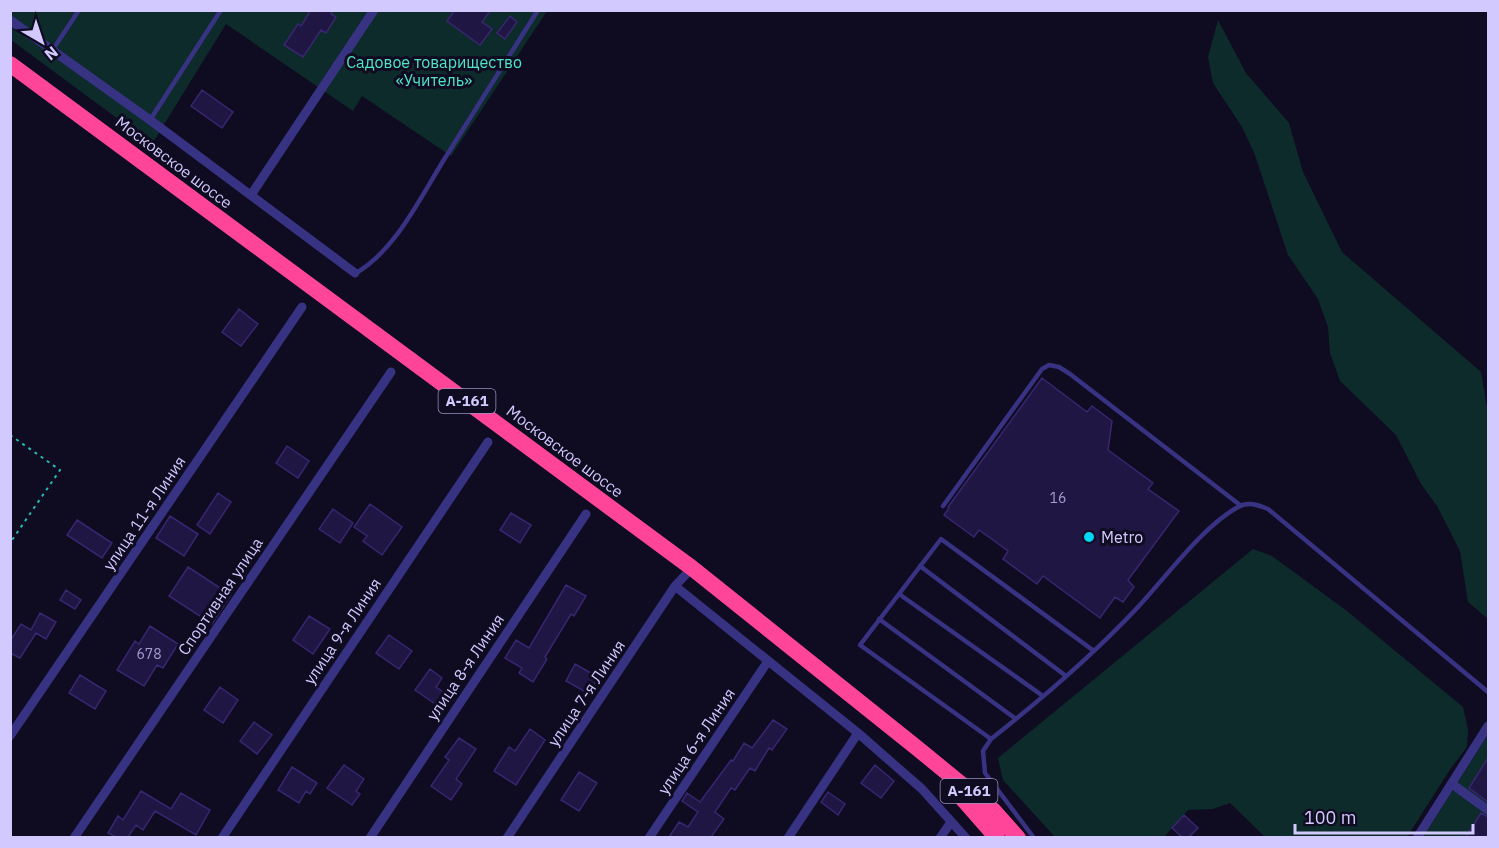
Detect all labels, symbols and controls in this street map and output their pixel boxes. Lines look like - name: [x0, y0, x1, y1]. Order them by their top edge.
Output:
- north arrow: [12, 12, 72, 72]
- text: N: [41, 42, 62, 65]
- park label: Садовое товарищество «Учитель»: [346, 52, 522, 90]
- street label: Московское шоссе: [112, 112, 236, 213]
- road number: А-161: [438, 389, 496, 413]
- street label: Московское шоссе: [503, 401, 627, 502]
- street label: улица 11-я Линия: [98, 452, 190, 574]
- house number: 16: [1050, 489, 1066, 507]
- place label: Metro: [1101, 527, 1143, 547]
- marker: Metro: [1082, 530, 1096, 544]
- street label: Спортивная улица: [173, 533, 267, 659]
- street label: улица 9-я Линия: [299, 574, 385, 688]
- street label: улица 8-я Линия: [422, 610, 508, 724]
- street label: улица 7-я Линия: [543, 636, 629, 750]
- house number: 678: [136, 645, 162, 663]
- street label: улица 6-я Линия: [653, 684, 739, 798]
- road number: А-161: [940, 779, 998, 803]
- scale bar: [1295, 797, 1474, 835]
- text: 100 m: [1304, 806, 1356, 829]

